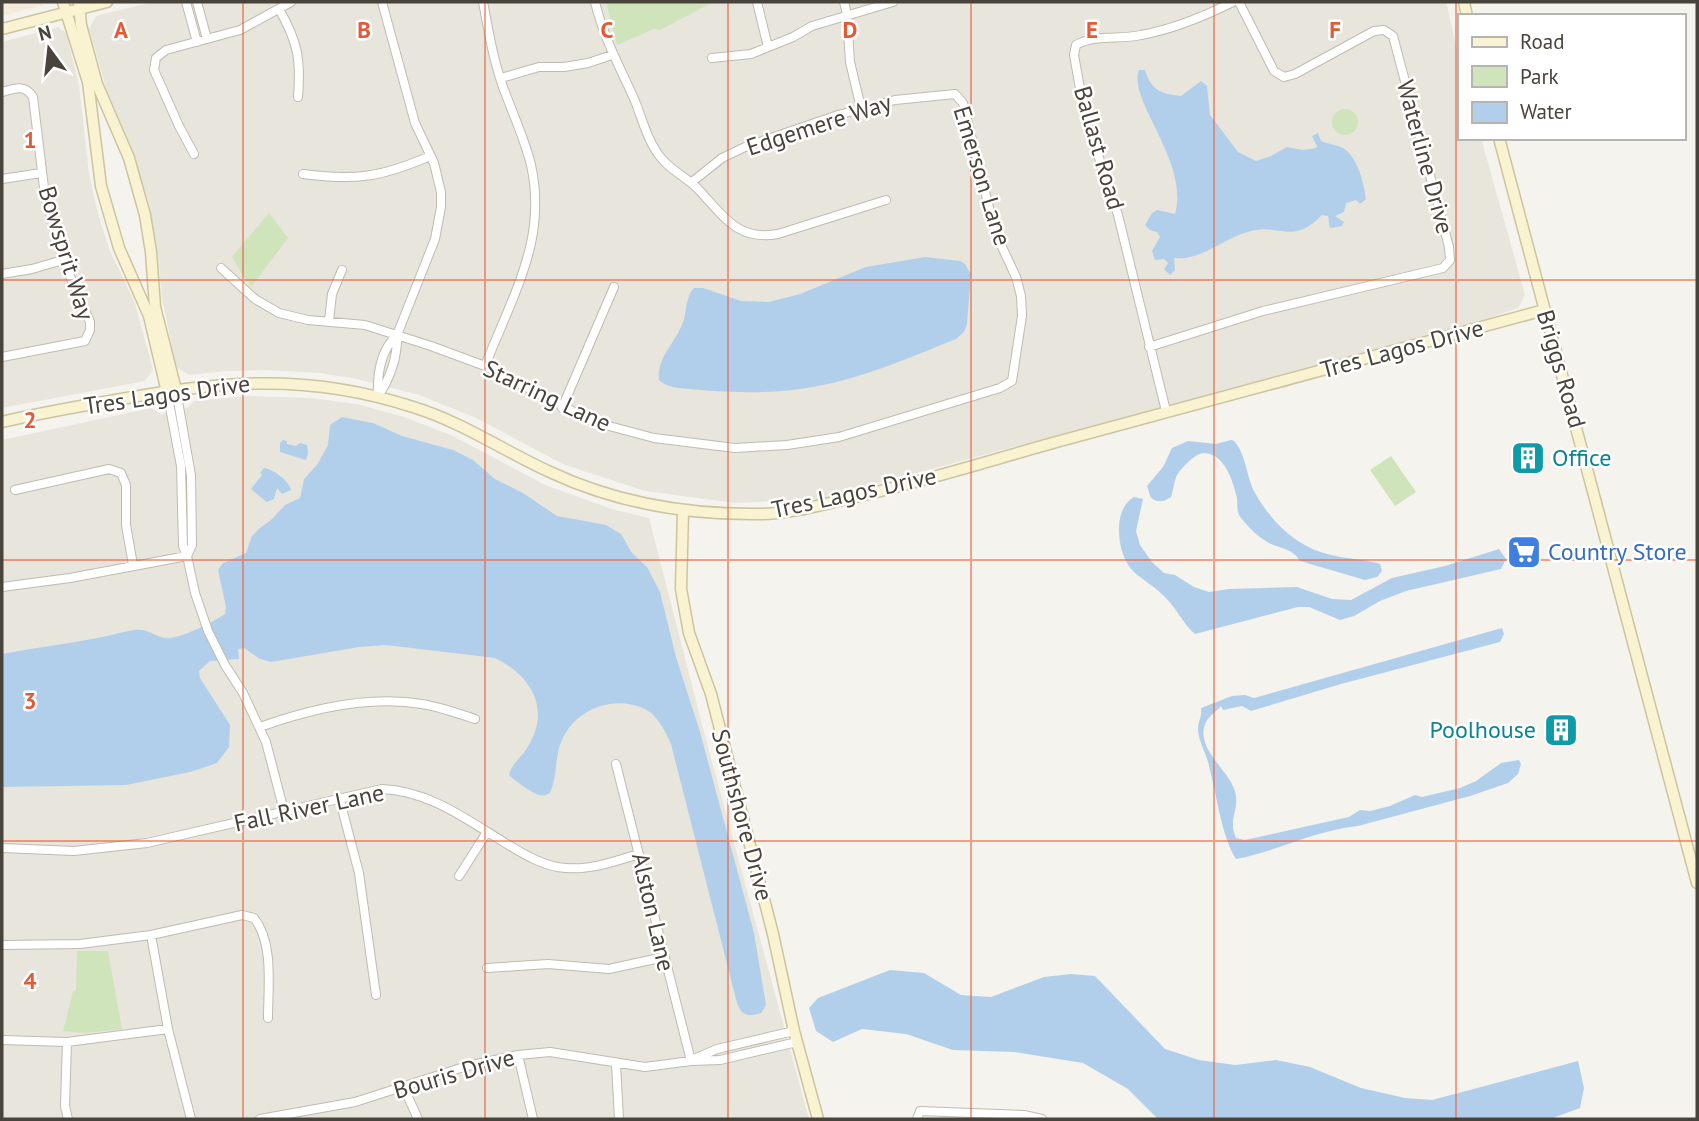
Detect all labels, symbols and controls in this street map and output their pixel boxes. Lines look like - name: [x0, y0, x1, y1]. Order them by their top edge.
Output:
- north arrow: [14, 14, 84, 84]
- legend: [1458, 14, 1685, 140]
- text: A: [114, 15, 128, 44]
- text: B: [357, 15, 371, 44]
- text: C: [601, 15, 614, 44]
- text: D: [843, 15, 857, 44]
- text: E: [1086, 15, 1098, 44]
- text: F: [1329, 15, 1341, 44]
- text: N: [35, 19, 54, 46]
- text: Road: [1520, 28, 1564, 55]
- text: Park: [1520, 63, 1559, 90]
- street label: Waterline Drive: [1390, 77, 1461, 237]
- street label: Ballast Road: [1067, 82, 1132, 213]
- street label: Edgemere Way: [742, 86, 895, 163]
- text: Water: [1520, 98, 1572, 125]
- street label: Emerson Lane: [947, 102, 1018, 249]
- text: 1: [23, 125, 37, 154]
- street label: Bowsprit Way: [31, 182, 101, 323]
- street label: Briggs Road: [1530, 306, 1593, 432]
- street label: Tres Lagos Drive: [1317, 312, 1487, 385]
- street label: Starring Lane: [479, 353, 616, 439]
- street label: Tres Lagos Drive: [82, 367, 252, 422]
- text: 2: [23, 405, 37, 434]
- building icon: Office: [1509, 439, 1547, 477]
- place label: Office: [1552, 442, 1612, 473]
- street label: Tres Lagos Drive: [769, 460, 939, 525]
- supermarket icon: Country Store: [1505, 533, 1543, 571]
- place label: Country Store: [1548, 536, 1687, 567]
- text: 3: [23, 686, 37, 715]
- building icon: Poolhouse: [1542, 711, 1580, 749]
- place label: Poolhouse: [1429, 714, 1536, 745]
- street label: Southshore Drive: [705, 726, 780, 904]
- street label: Fall River Lane: [231, 776, 387, 839]
- street label: Alston Lane: [625, 850, 682, 974]
- text: 4: [23, 966, 37, 995]
- street label: Bouris Drive: [390, 1041, 518, 1106]

